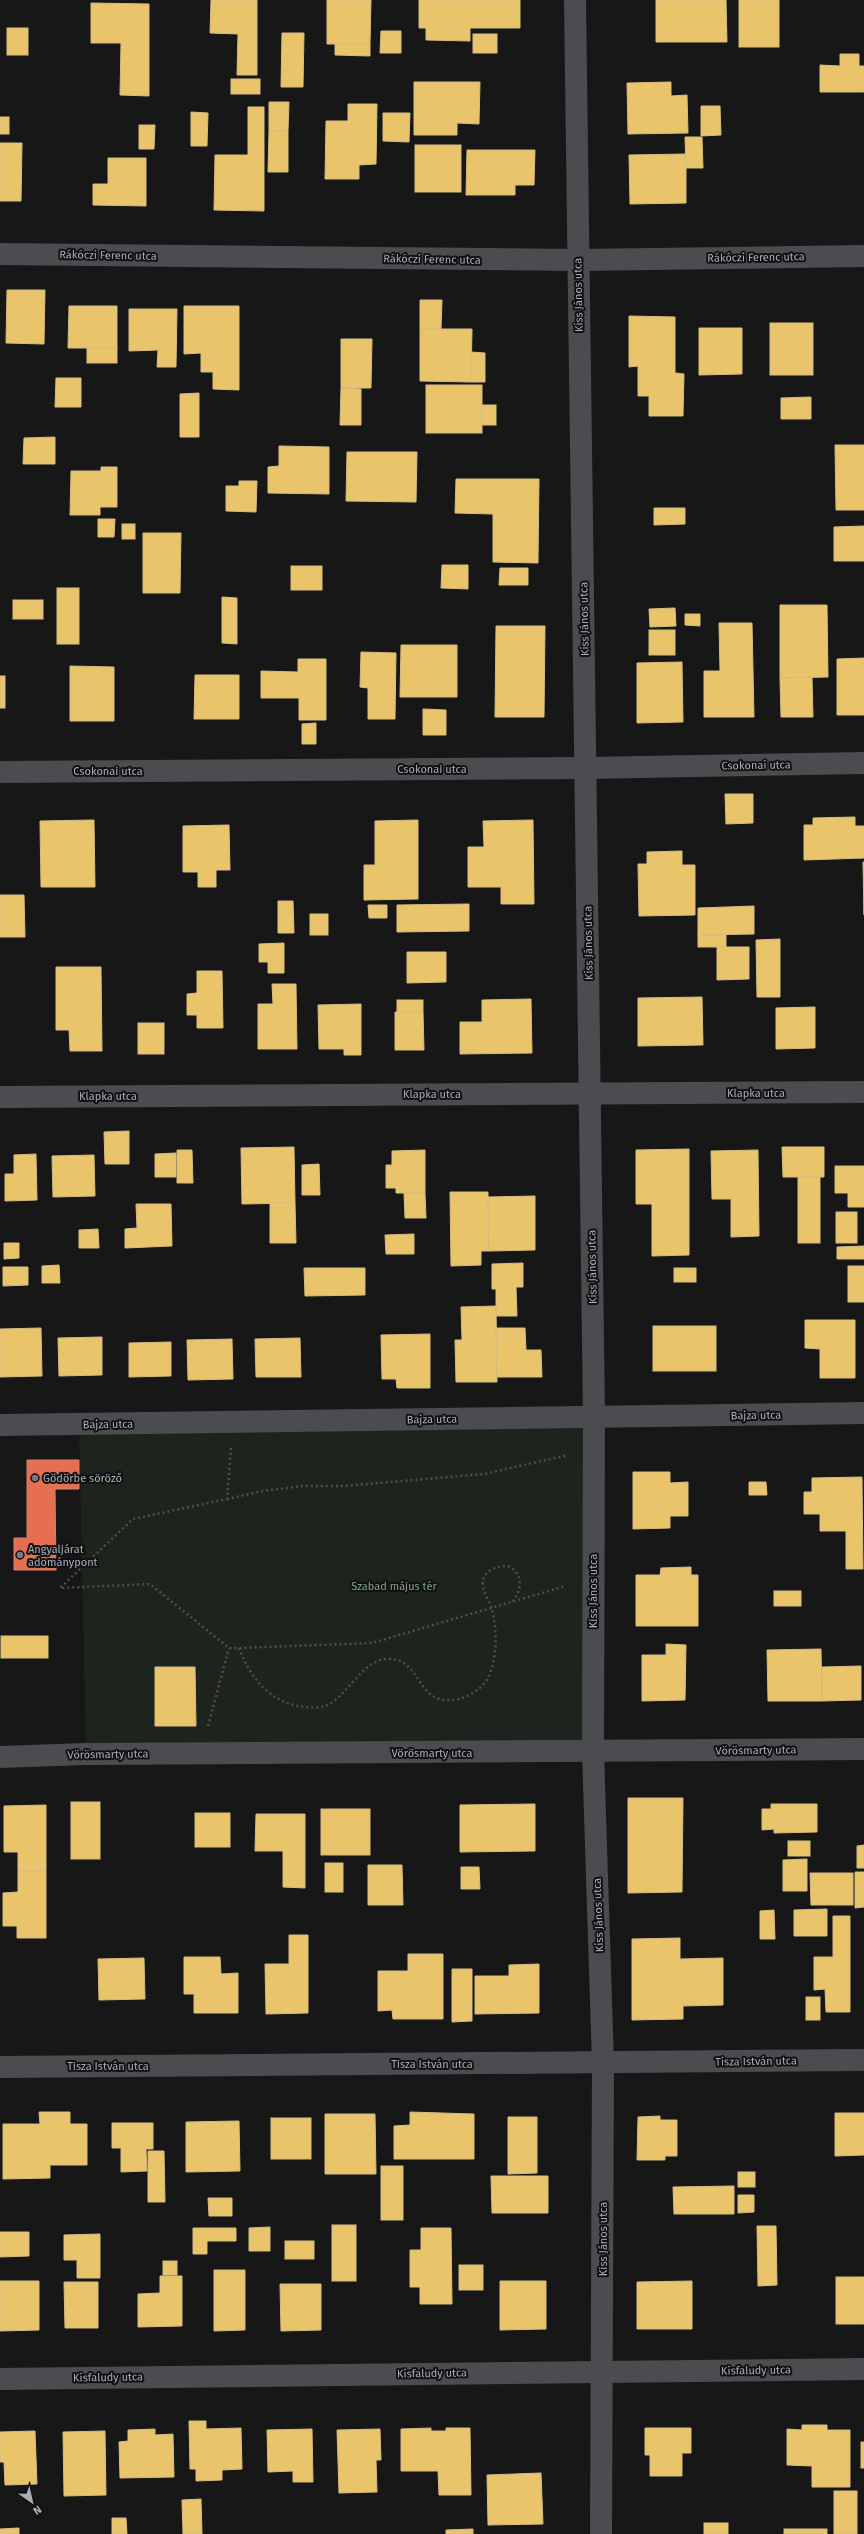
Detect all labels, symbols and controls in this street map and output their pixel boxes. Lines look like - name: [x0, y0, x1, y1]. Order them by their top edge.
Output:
- street label: Rákóczi Ferenc utca: [59, 248, 157, 263]
- street label: Rákóczi Ferenc utca: [707, 250, 805, 265]
- street label: Rákóczi Ferenc utca: [383, 252, 481, 267]
- street label: Kiss János utca: [571, 258, 586, 332]
- street label: Kiss János utca: [577, 582, 592, 656]
- street label: Csokonai utca: [721, 758, 791, 773]
- street label: Csokonai utca: [397, 763, 467, 776]
- street label: Csokonai utca: [73, 765, 143, 778]
- street label: Kiss János utca: [581, 906, 596, 980]
- street label: Klapka utca: [727, 1087, 785, 1100]
- street label: Klapka utca: [403, 1088, 461, 1101]
- street label: Klapka utca: [79, 1090, 137, 1103]
- street label: Kiss János utca: [585, 1230, 600, 1304]
- street label: Bajza utca: [731, 1409, 781, 1422]
- street label: Bajza utca: [407, 1413, 457, 1426]
- street label: Bajza utca: [83, 1418, 133, 1431]
- place label: Gödörbe söröző: [43, 1472, 122, 1485]
- marker: Gödörbe söröző: [30, 1473, 40, 1483]
- place label: Angyaljárat adománypont: [28, 1543, 98, 1569]
- marker: Angyaljárat adománypont: [15, 1550, 25, 1560]
- street label: Kiss János utca: [587, 1554, 600, 1628]
- park label: Szabad május tér: [351, 1580, 437, 1593]
- street label: Vörösmarty utca: [715, 1743, 797, 1758]
- street label: Vörösmarty utca: [67, 1747, 149, 1762]
- street label: Vörösmarty utca: [392, 1747, 473, 1760]
- street label: Kiss János utca: [591, 1878, 606, 1952]
- street label: Tisza István utca: [715, 2054, 797, 2069]
- street label: Tisza István utca: [391, 2058, 473, 2071]
- street label: Tisza István utca: [67, 2060, 149, 2073]
- street label: Kiss János utca: [597, 2202, 610, 2276]
- street label: Kisfaludy utca: [721, 2363, 791, 2378]
- street label: Kisfaludy utca: [397, 2366, 467, 2381]
- street label: Kisfaludy utca: [73, 2370, 143, 2385]
- north arrow: [12, 2482, 52, 2522]
- text: N: [31, 2502, 44, 2517]

